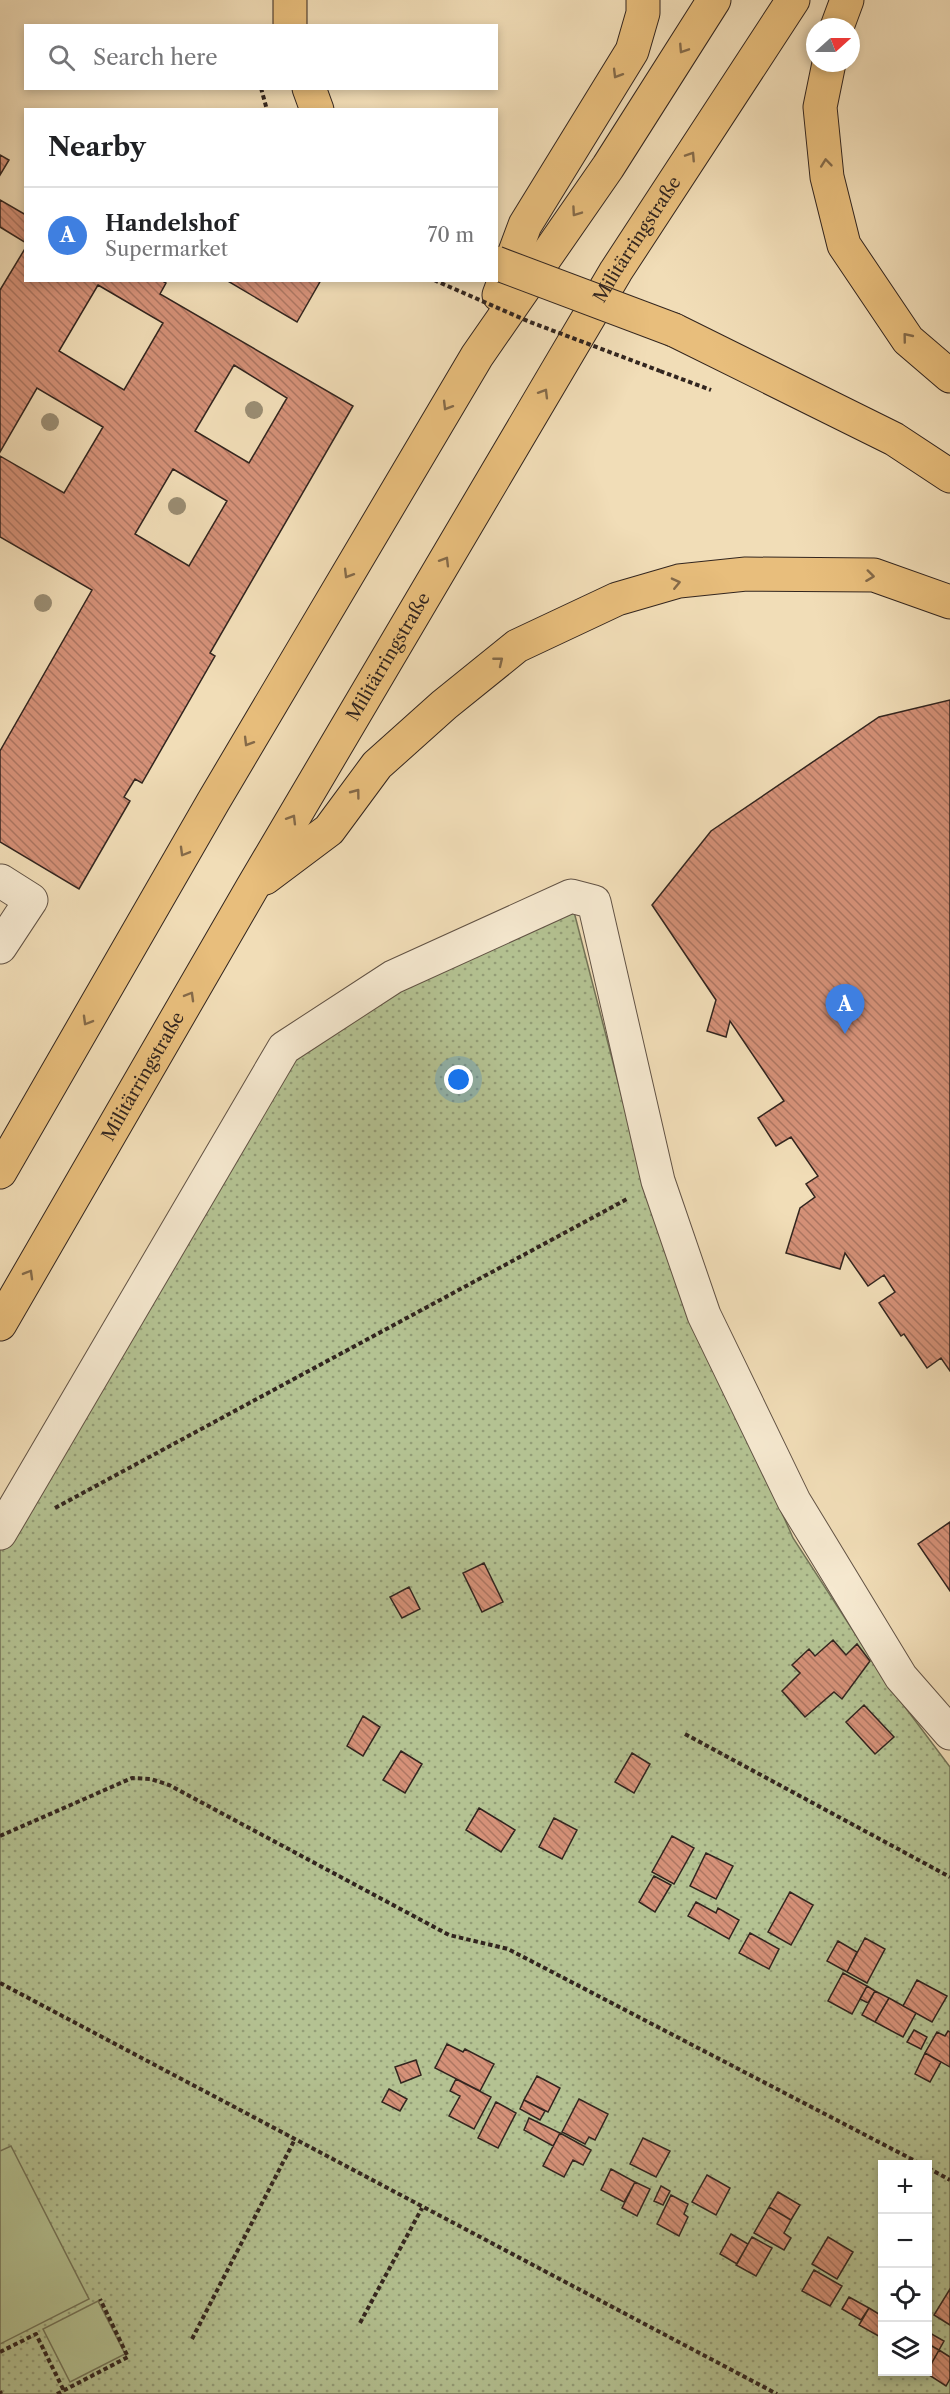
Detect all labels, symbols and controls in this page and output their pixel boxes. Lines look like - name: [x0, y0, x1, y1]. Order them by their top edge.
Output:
- north arrow: [806, 18, 860, 72]
- search box: [24, 24, 498, 90]
- icon: search: [45, 41, 78, 74]
- one-way arrow: [679, 42, 690, 53]
- text: Search here: [93, 44, 218, 71]
- one-way arrow: [613, 68, 625, 78]
- text: Nearby: [48, 131, 146, 163]
- one-way arrow: [684, 152, 695, 163]
- one-way arrow: [820, 159, 833, 168]
- street label: Militärringstraße: [589, 172, 686, 306]
- one-way arrow: [572, 206, 583, 217]
- text: Handelshof: [105, 210, 237, 237]
- text: A: [60, 223, 75, 247]
- text: 70 m: [428, 223, 474, 247]
- text: Supermarket: [105, 237, 228, 261]
- one-way arrow: [903, 333, 914, 344]
- one-way arrow: [537, 389, 548, 399]
- one-way arrow: [443, 400, 454, 410]
- one-way arrow: [438, 557, 449, 567]
- one-way arrow: [343, 568, 355, 578]
- one-way arrow: [865, 569, 875, 582]
- one-way arrow: [671, 577, 681, 590]
- street label: Militärringstraße: [342, 589, 435, 725]
- one-way arrow: [492, 657, 503, 668]
- one-way arrow: [244, 736, 256, 746]
- one-way arrow: [349, 788, 360, 799]
- one-way arrow: [285, 815, 297, 825]
- one-way arrow: [180, 846, 191, 856]
- pin: A: [826, 984, 864, 1034]
- one-way arrow: [183, 992, 194, 1002]
- street label: Militärringstraße: [97, 1008, 189, 1145]
- one-way arrow: [82, 1015, 94, 1025]
- your location: [444, 1065, 473, 1094]
- one-way arrow: [22, 1270, 34, 1280]
- map controls: [878, 2160, 932, 2376]
- button: +: [878, 2160, 932, 2214]
- button: −: [878, 2214, 932, 2268]
- button: locate: [878, 2268, 932, 2322]
- button: layers: [878, 2322, 932, 2376]

